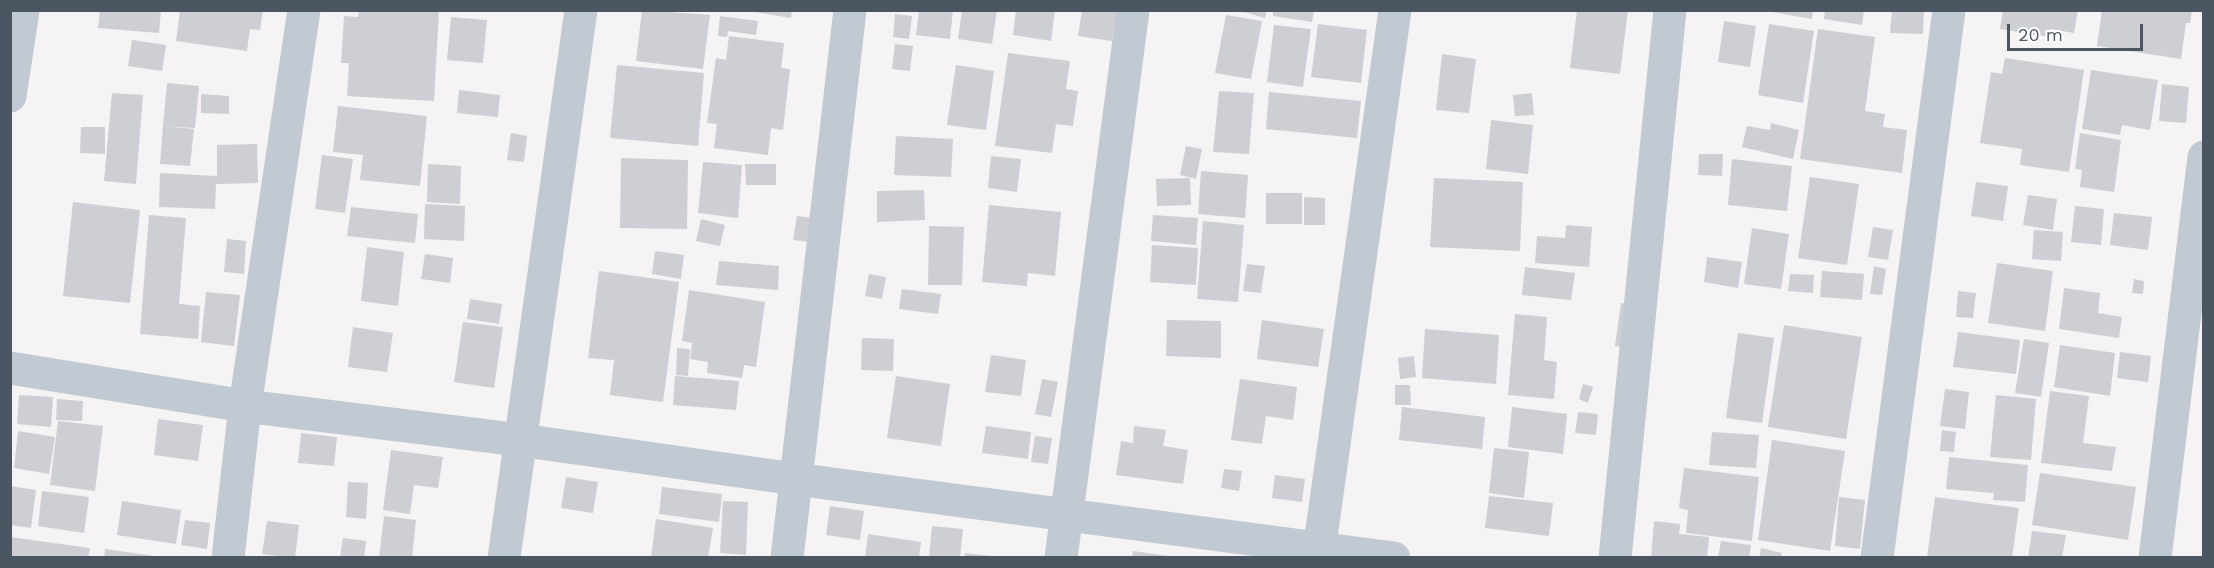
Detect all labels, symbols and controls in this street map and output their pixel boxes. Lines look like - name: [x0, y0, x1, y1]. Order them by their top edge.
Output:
- scale bar: [2010, 12, 2146, 50]
- text: 20 m: [2018, 24, 2063, 45]

